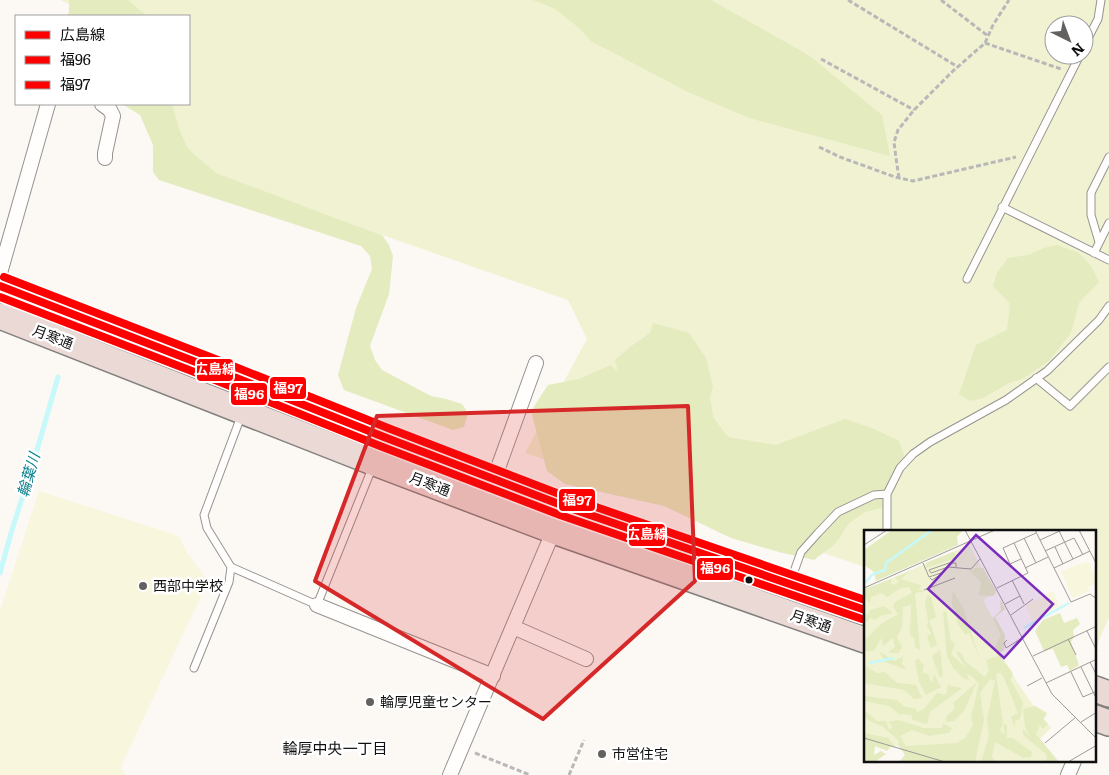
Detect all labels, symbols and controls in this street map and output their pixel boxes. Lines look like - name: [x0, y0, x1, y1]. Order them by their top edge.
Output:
- legend: [15, 15, 190, 105]
- north arrow: [1044, 15, 1094, 65]
- text: 広島線: [60, 22, 105, 45]
- text: N: [1067, 39, 1089, 62]
- text: 福96: [60, 47, 91, 70]
- text: 福97: [60, 72, 91, 95]
- street label: 月寒通: [30, 319, 77, 353]
- text: 広島線: [194, 358, 236, 378]
- line badge: 広島線: [196, 358, 234, 382]
- line badge: 福97: [269, 376, 307, 400]
- text: 福97: [273, 377, 303, 397]
- line badge: 福96: [230, 382, 268, 406]
- text: 福96: [234, 383, 264, 403]
- water label: 輪葉川: [10, 448, 45, 499]
- street label: 月寒通: [407, 466, 454, 500]
- line badge: 福97: [558, 488, 596, 512]
- text: 福97: [562, 489, 592, 509]
- text: 広島線: [626, 523, 668, 543]
- line badge: 広島線: [628, 523, 666, 547]
- inset map: [864, 530, 1096, 762]
- line badge: 福96: [696, 557, 734, 581]
- text: 福96: [700, 557, 730, 577]
- place label: 西部中学校: [153, 575, 223, 595]
- unlabelled marker: [744, 575, 754, 585]
- marker: 西部中学校: [137, 580, 149, 592]
- street label: 月寒通: [788, 604, 834, 636]
- place label: 輪厚児童センター: [380, 691, 492, 711]
- marker: 輪厚児童センター: [364, 696, 376, 708]
- district label: 輪厚中央一丁目: [282, 736, 388, 759]
- place label: 市営住宅: [612, 743, 668, 763]
- marker: 市営住宅: [596, 748, 608, 760]

